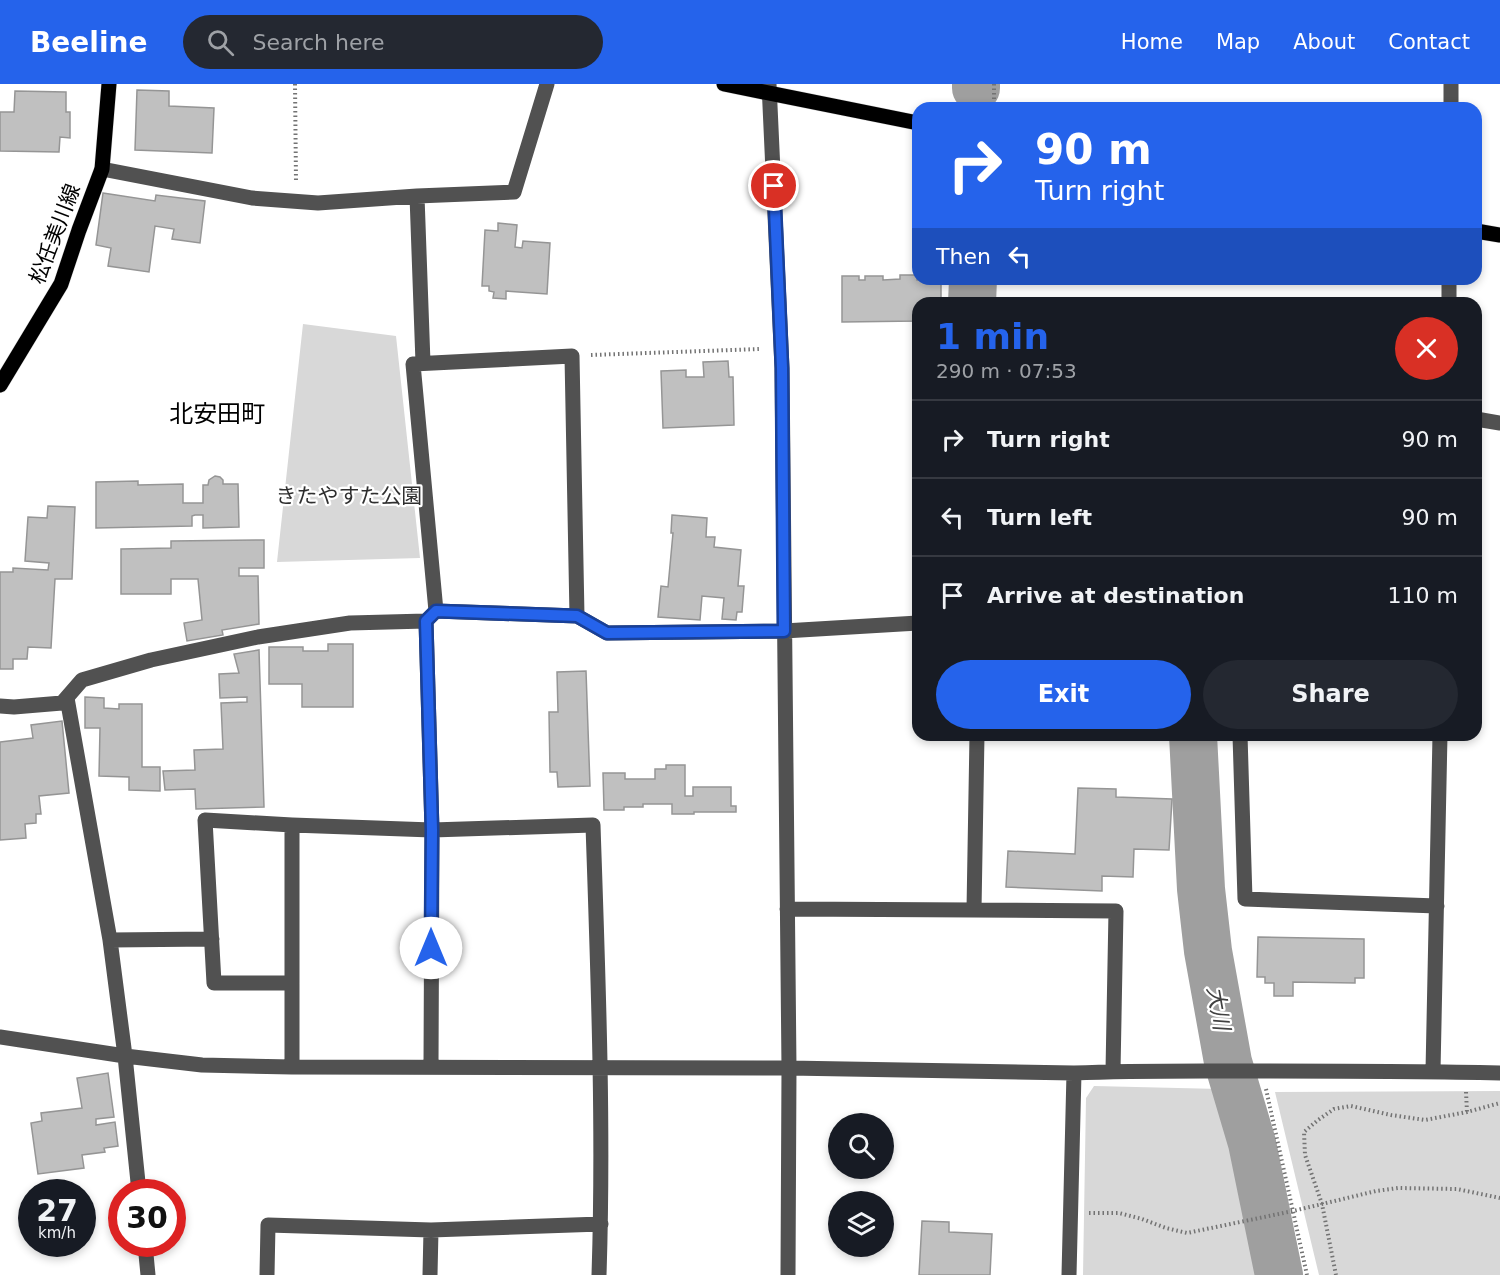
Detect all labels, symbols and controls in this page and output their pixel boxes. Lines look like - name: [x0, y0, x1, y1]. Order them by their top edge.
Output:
- search box: [183, 15, 603, 69]
- text: Beeline: [30, 26, 147, 59]
- icon: search: [204, 26, 237, 59]
- text: Search here: [252, 30, 385, 55]
- text: Home: [1121, 30, 1183, 54]
- text: Map: [1216, 30, 1260, 54]
- text: About: [1293, 30, 1355, 54]
- text: Contact: [1388, 30, 1470, 54]
- text: 90 m: [1035, 125, 1152, 174]
- icon: right: [936, 126, 1014, 204]
- pin: [748, 160, 799, 211]
- icon: arrive: [757, 169, 790, 202]
- text: Turn right: [1035, 175, 1164, 206]
- street label: 松任美川線: [25, 181, 85, 287]
- icon: left: [1003, 240, 1036, 273]
- text: Then: [936, 244, 991, 269]
- text: 1 min: [936, 316, 1049, 357]
- button: close: [1395, 317, 1458, 380]
- text: 290 m · 07:53: [936, 359, 1077, 383]
- district label: 北安田町: [169, 400, 265, 428]
- icon: right: [936, 423, 969, 456]
- text: Turn right: [987, 427, 1110, 452]
- text: 90 m: [1402, 427, 1458, 452]
- park label: きたやすた公園: [276, 484, 423, 508]
- icon: left: [936, 501, 969, 534]
- text: Turn left: [987, 505, 1092, 530]
- text: 90 m: [1402, 505, 1458, 530]
- icon: arrive: [936, 579, 969, 612]
- text: Arrive at destination: [987, 583, 1244, 608]
- text: 110 m: [1388, 583, 1458, 608]
- button: Exit: [936, 660, 1191, 729]
- button: Share: [1203, 660, 1458, 729]
- position arrow: [399, 916, 463, 980]
- water label: 大川: [1202, 984, 1235, 1034]
- map controls: [828, 1113, 894, 1257]
- button: search: [828, 1113, 894, 1179]
- speed limit sign: 30: [108, 1179, 186, 1257]
- button: layers: [828, 1191, 894, 1257]
- text: 27: [36, 1193, 78, 1228]
- text: km/h: [38, 1224, 76, 1242]

